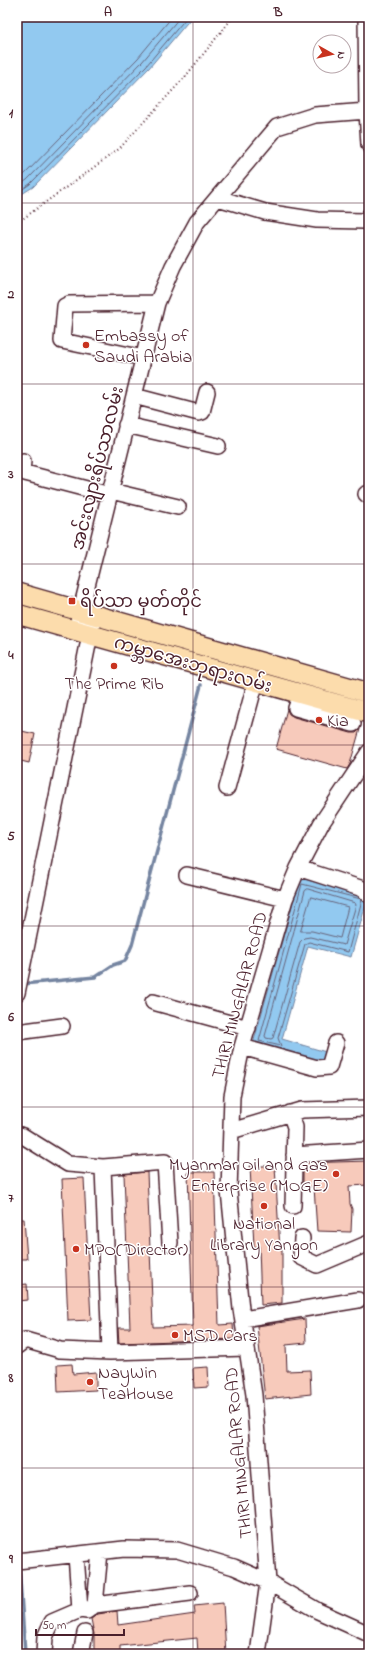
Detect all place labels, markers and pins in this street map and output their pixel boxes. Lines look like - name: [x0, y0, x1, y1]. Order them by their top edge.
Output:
- place label: Embassy of Saudi Arabia: [94, 324, 192, 371]
- marker: Embassy of Saudi Arabia: [81, 340, 91, 350]
- place label: ရိပ်သာ မှတ်တိုင်: [80, 587, 202, 616]
- marker: ရိပ်သာ မှတ်တိုင်: [67, 596, 77, 606]
- marker: The Prime Rib: [109, 661, 119, 671]
- place label: The Prime Rib: [65, 672, 164, 698]
- place label: Kia: [327, 709, 349, 735]
- marker: Kia: [314, 715, 324, 725]
- place label: Myanmar Oil and Gas Enterprise (MOGE): [169, 1153, 328, 1200]
- marker: Myanmar Oil and Gas Enterprise (MOGE): [331, 1169, 341, 1179]
- marker: National Library Yangon: [259, 1201, 269, 1211]
- place label: National Library Yangon: [210, 1212, 318, 1260]
- place label: MPO(Director): [84, 1238, 188, 1264]
- marker: MPO(Director): [71, 1244, 81, 1254]
- place label: MSD Cars: [183, 1324, 258, 1350]
- marker: MSD Cars: [170, 1330, 180, 1340]
- place label: NayWin TeaHouse: [98, 1361, 174, 1408]
- marker: NayWin TeaHouse: [85, 1377, 95, 1387]

